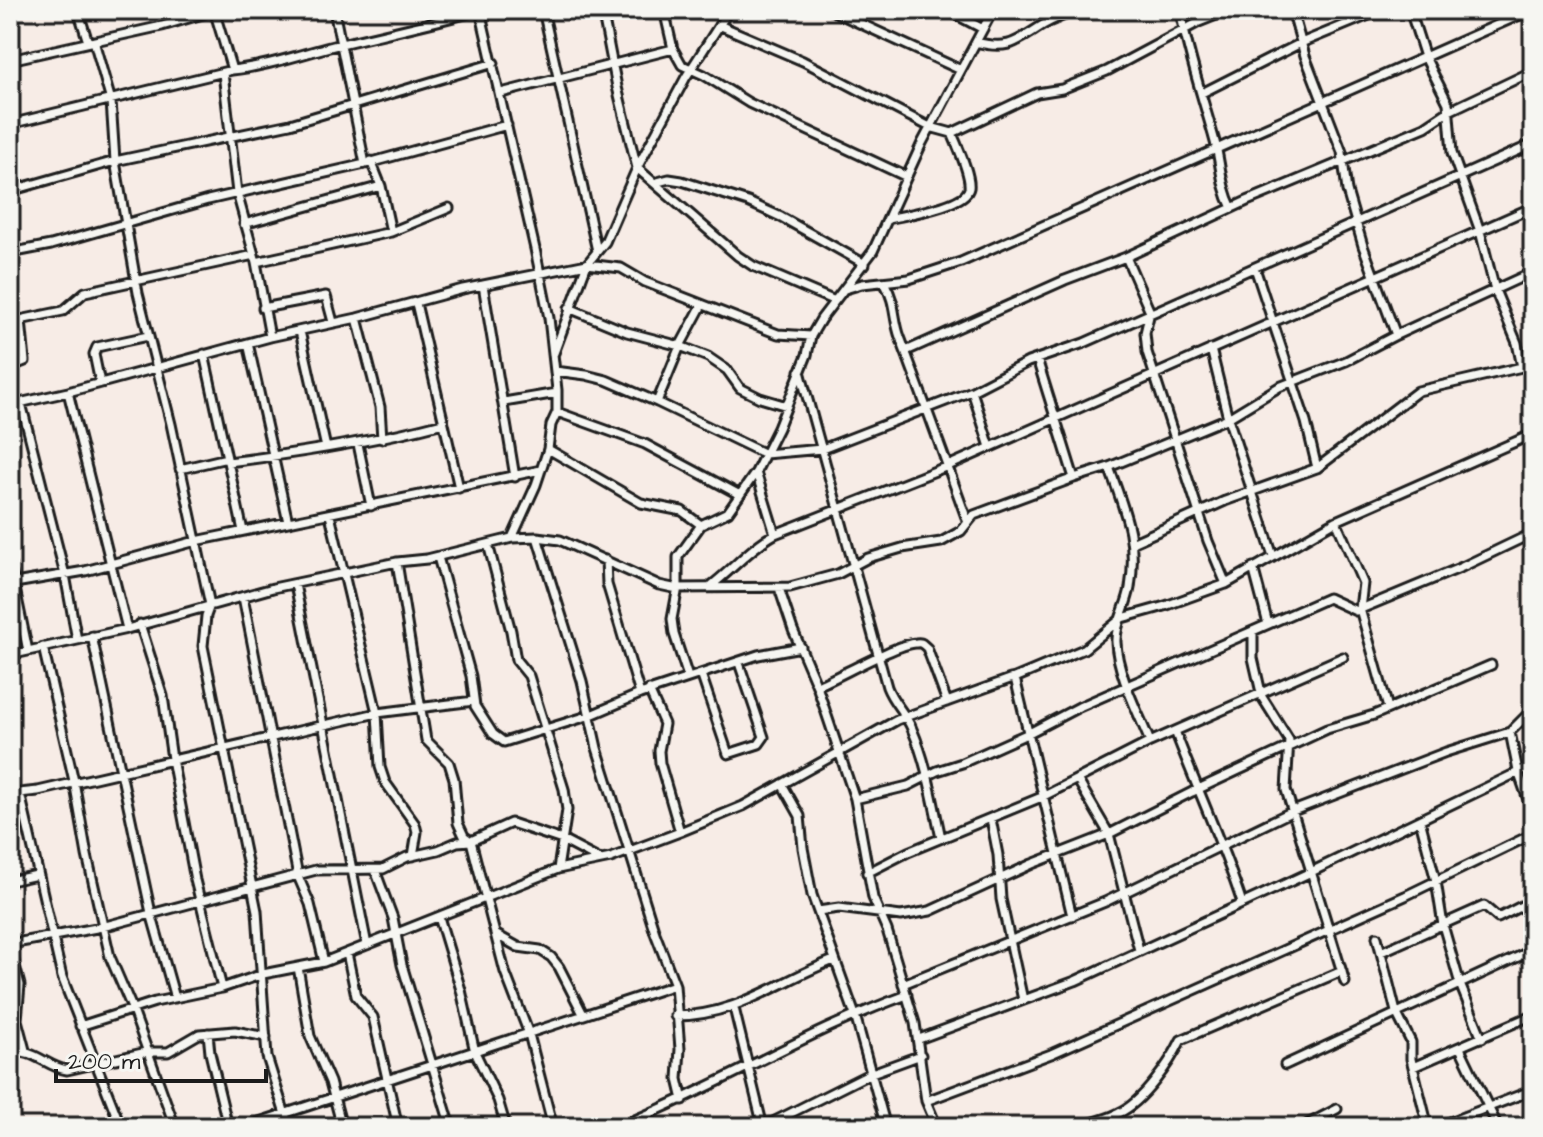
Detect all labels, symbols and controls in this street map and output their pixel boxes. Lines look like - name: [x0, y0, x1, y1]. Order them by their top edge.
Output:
- scale bar: [56, 1033, 266, 1083]
- text: 200 m: [68, 1045, 141, 1079]

